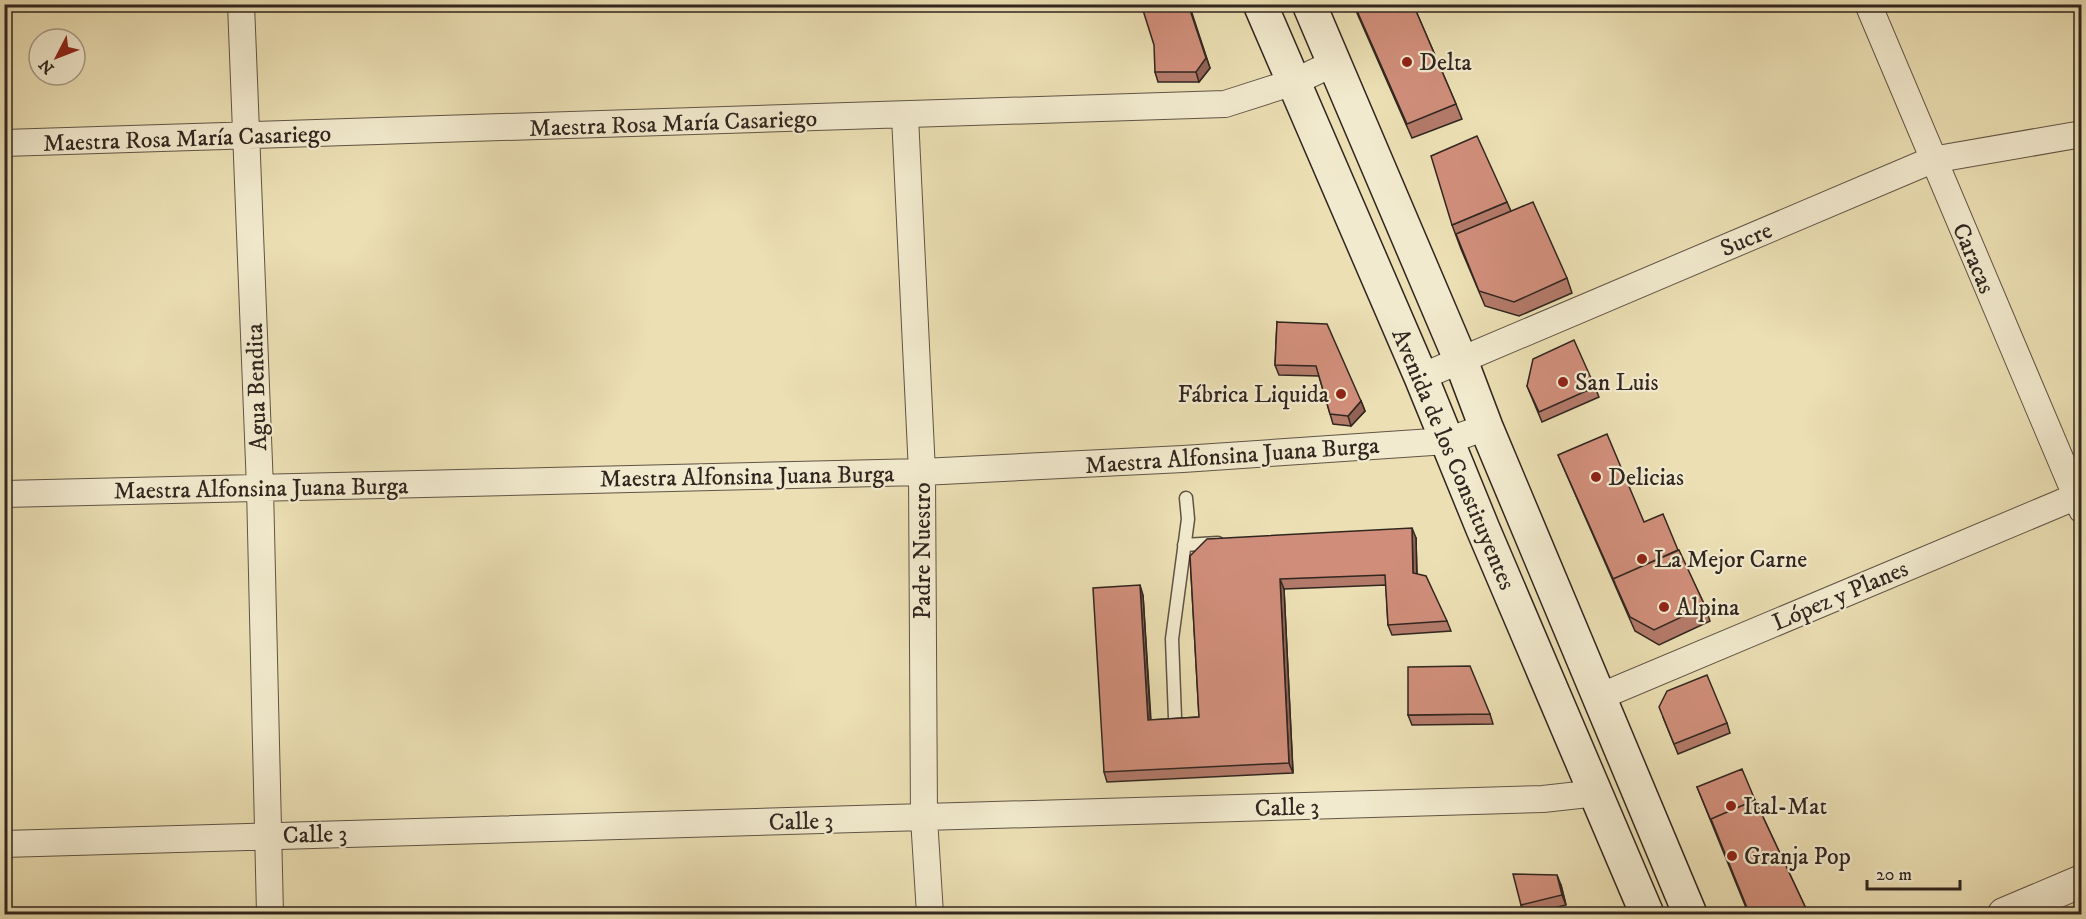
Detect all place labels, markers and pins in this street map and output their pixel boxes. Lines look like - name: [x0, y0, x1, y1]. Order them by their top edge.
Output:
- place label: Delta: [1419, 48, 1473, 78]
- marker: Delta: [1400, 55, 1414, 69]
- place label: San Luis: [1575, 368, 1659, 398]
- marker: San Luis: [1556, 375, 1570, 389]
- place label: Fábrica Liquida: [1178, 380, 1330, 410]
- marker: Fábrica Liquida: [1334, 387, 1348, 401]
- place label: Delicias: [1608, 463, 1684, 493]
- marker: Delicias: [1589, 470, 1603, 484]
- place label: La Mejor Carne: [1654, 545, 1807, 575]
- marker: La Mejor Carne: [1635, 552, 1649, 566]
- place label: Alpina: [1676, 593, 1740, 623]
- marker: Alpina: [1657, 600, 1671, 614]
- place label: Ital-Mat: [1743, 792, 1827, 822]
- marker: Ital-Mat: [1724, 799, 1738, 813]
- place label: Granja Pop: [1744, 842, 1851, 872]
- marker: Granja Pop: [1725, 849, 1739, 863]

